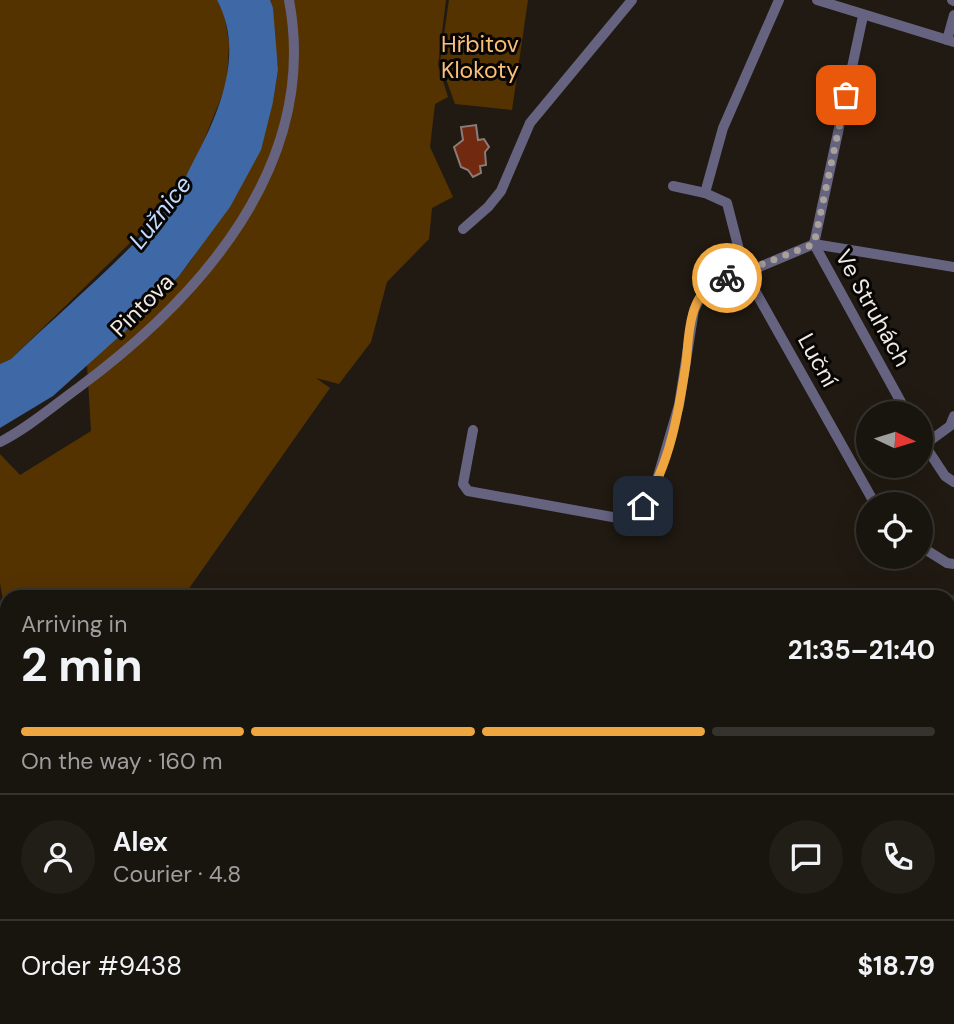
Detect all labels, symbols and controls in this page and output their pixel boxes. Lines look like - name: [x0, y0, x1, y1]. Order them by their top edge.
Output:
- park label: Hřbitov Klokoty: [441, 29, 519, 85]
- pin: [816, 65, 876, 125]
- icon: bag: [827, 76, 865, 114]
- water label: Lužnice: [122, 169, 198, 255]
- courier: [692, 243, 762, 313]
- street label: Ve Struhách: [829, 244, 917, 372]
- icon: bike: [708, 259, 746, 297]
- street label: Pintova: [104, 267, 180, 343]
- street label: Luční: [791, 328, 845, 393]
- north arrow: [856, 401, 933, 478]
- map controls: [856, 401, 933, 569]
- pin: [613, 476, 673, 536]
- icon: home: [624, 487, 662, 525]
- button: locate: [856, 492, 933, 569]
- text: Arriving in: [21, 609, 127, 639]
- text: 21:35–21:40: [788, 633, 935, 667]
- text: 2 min: [21, 635, 143, 695]
- text: On the way · 160 m: [21, 746, 222, 776]
- button: person: [21, 820, 95, 894]
- button: chat: [769, 820, 843, 894]
- button: phone: [861, 820, 935, 894]
- text: Alex: [113, 825, 168, 859]
- text: Courier · 4.8: [113, 859, 241, 889]
- text: Order #9438: [21, 949, 182, 983]
- text: $18.79: [857, 949, 935, 983]

